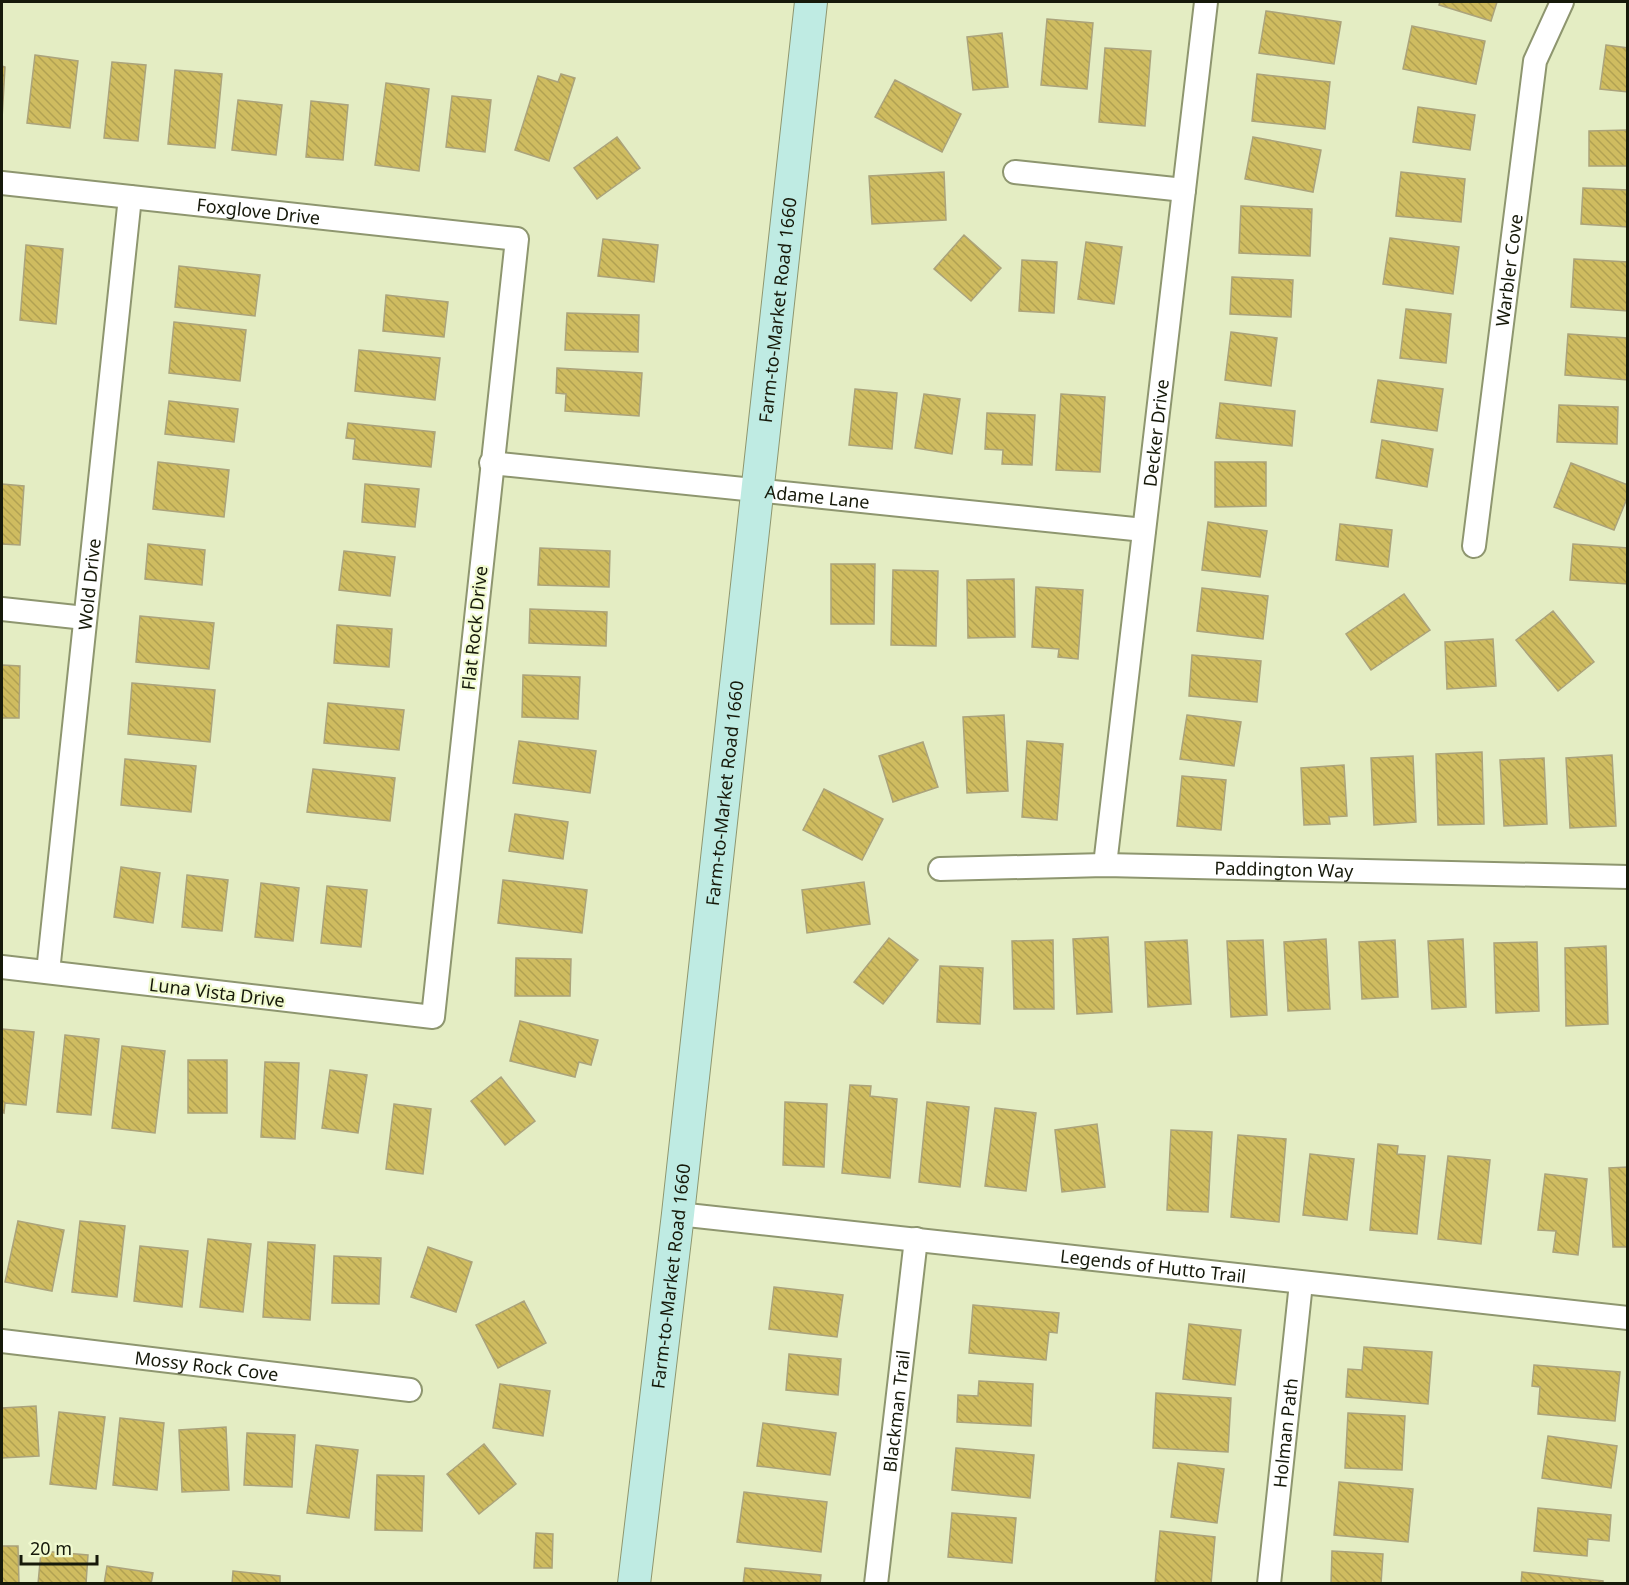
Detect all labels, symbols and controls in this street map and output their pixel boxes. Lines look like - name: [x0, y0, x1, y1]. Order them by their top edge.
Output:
- street label: Foxglove Drive: [195, 192, 322, 230]
- street label: Farm-to-Market Road 1660: [753, 196, 801, 424]
- street label: Warbler Cove: [1490, 213, 1528, 328]
- street label: Decker Drive: [1137, 378, 1174, 488]
- street label: Adame Lane: [764, 479, 871, 514]
- street label: Wold Drive: [72, 537, 106, 631]
- street label: Flat Rock Drive: [456, 565, 492, 691]
- street label: Farm-to-Market Road 1660: [700, 679, 748, 907]
- street label: Paddington Way: [1214, 856, 1354, 883]
- street label: Luna Vista Drive: [148, 972, 286, 1012]
- street label: Farm-to-Market Road 1660: [645, 1162, 695, 1390]
- street label: Legends of Hutto Trail: [1059, 1243, 1247, 1288]
- street label: Mossy Rock Cove: [133, 1345, 280, 1386]
- street label: Blackman Trail: [877, 1349, 915, 1474]
- street label: Holman Path: [1267, 1377, 1303, 1489]
- scale bar: [21, 1528, 98, 1566]
- text: 20 m: [30, 1536, 72, 1560]

